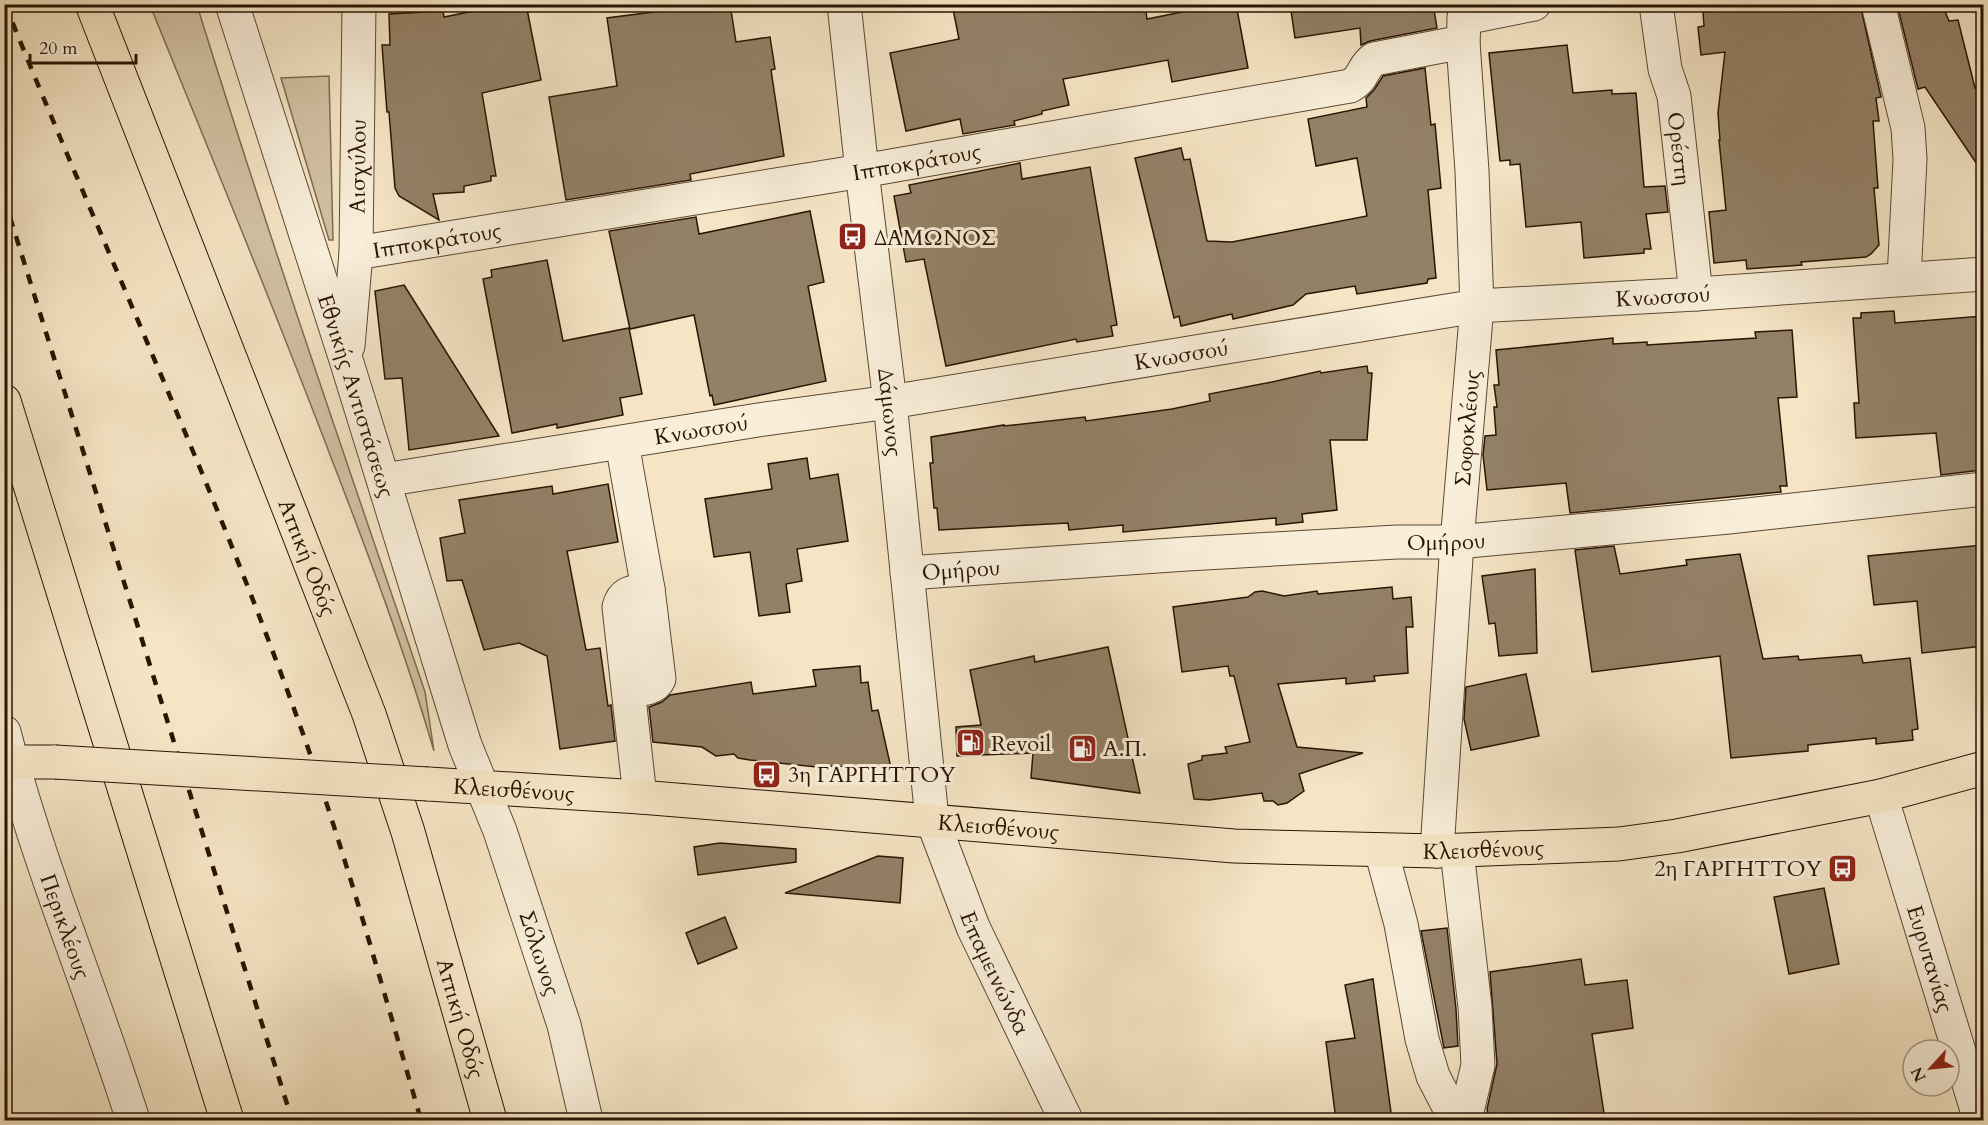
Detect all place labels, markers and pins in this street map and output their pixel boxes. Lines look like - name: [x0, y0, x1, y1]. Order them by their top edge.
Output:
- bus stop icon: ΔΑΜΩΝΟΣ: [837, 221, 869, 253]
- place label: ΔΑΜΩΝΟΣ: [874, 223, 996, 253]
- fuel station icon: Revoil: [954, 727, 986, 759]
- place label: Revoil: [991, 729, 1051, 759]
- fuel station icon: Α.Π.: [1066, 732, 1098, 764]
- place label: Α.Π.: [1103, 734, 1147, 764]
- bus stop icon: 3η ΓΑΡΓΗΤΤΟΥ: [751, 758, 783, 790]
- place label: 3η ΓΑΡΓΗΤΤΟΥ: [788, 760, 956, 790]
- bus stop icon: 2η ΓΑΡΓΗΤΤΟΥ: [1827, 852, 1859, 884]
- place label: 2η ΓΑΡΓΗΤΤΟΥ: [1654, 854, 1823, 884]

